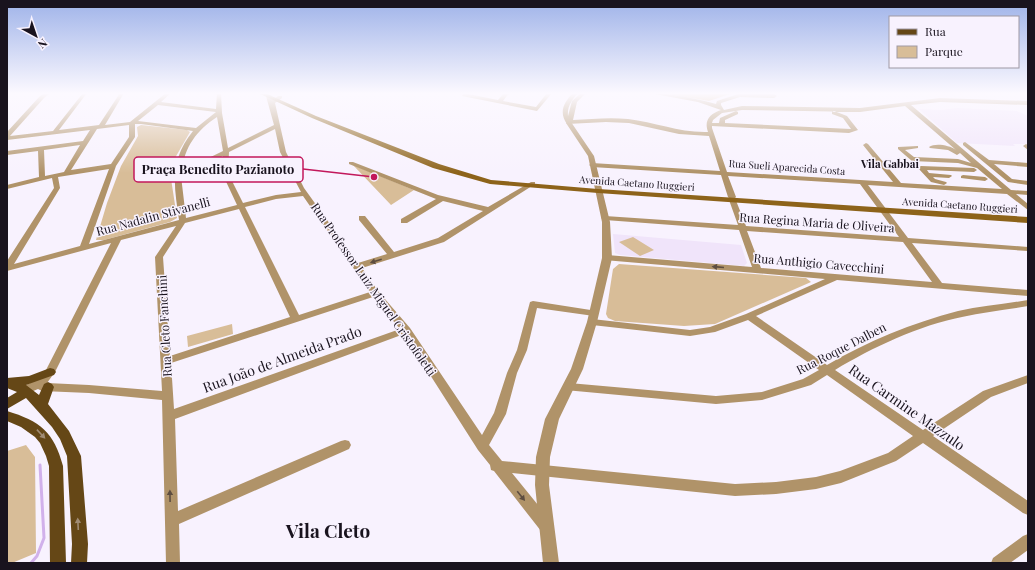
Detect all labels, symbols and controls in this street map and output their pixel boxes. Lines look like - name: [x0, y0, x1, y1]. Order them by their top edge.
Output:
- north arrow: [16, 16, 56, 56]
- legend: [889, 16, 1019, 68]
- text: Rua: [925, 23, 946, 39]
- text: N: [35, 36, 51, 52]
- text: Parque: [925, 43, 963, 59]
- street label: Rua Sueli Aparecida Costa: [728, 156, 846, 178]
- district label: Vila Gabbai: [860, 156, 920, 171]
- callout: Praça Benedito Pazianoto: [134, 157, 303, 182]
- text: Praça Benedito Pazianoto: [142, 160, 294, 177]
- street label: Avenida Caetano Ruggieri: [578, 172, 695, 194]
- street label: Rua Nadalin Stivanelli: [94, 193, 212, 239]
- street label: Avenida Caetano Ruggieri: [901, 194, 1018, 216]
- street label: Rua Professor Luiz Miguel Cristofoletti: [308, 199, 440, 379]
- street label: Rua Regina Maria de Oliveira: [739, 209, 895, 235]
- street label: Rua Anthigio Cavecchini: [753, 249, 885, 277]
- one-way arrow: [370, 258, 382, 264]
- one-way arrow: [712, 264, 724, 270]
- street label: Rua Cleto Fanchini: [153, 274, 175, 377]
- street label: Rua Roque Dalben: [793, 318, 889, 378]
- street label: Rua João de Almeida Prado: [200, 321, 364, 397]
- street label: Rua Carmine Mazzulo: [845, 360, 969, 455]
- one-way arrow: [36, 429, 45, 439]
- one-way arrow: [167, 489, 173, 502]
- one-way arrow: [517, 491, 525, 501]
- district label: Vila Cleto: [285, 517, 370, 543]
- one-way arrow: [75, 518, 82, 530]

